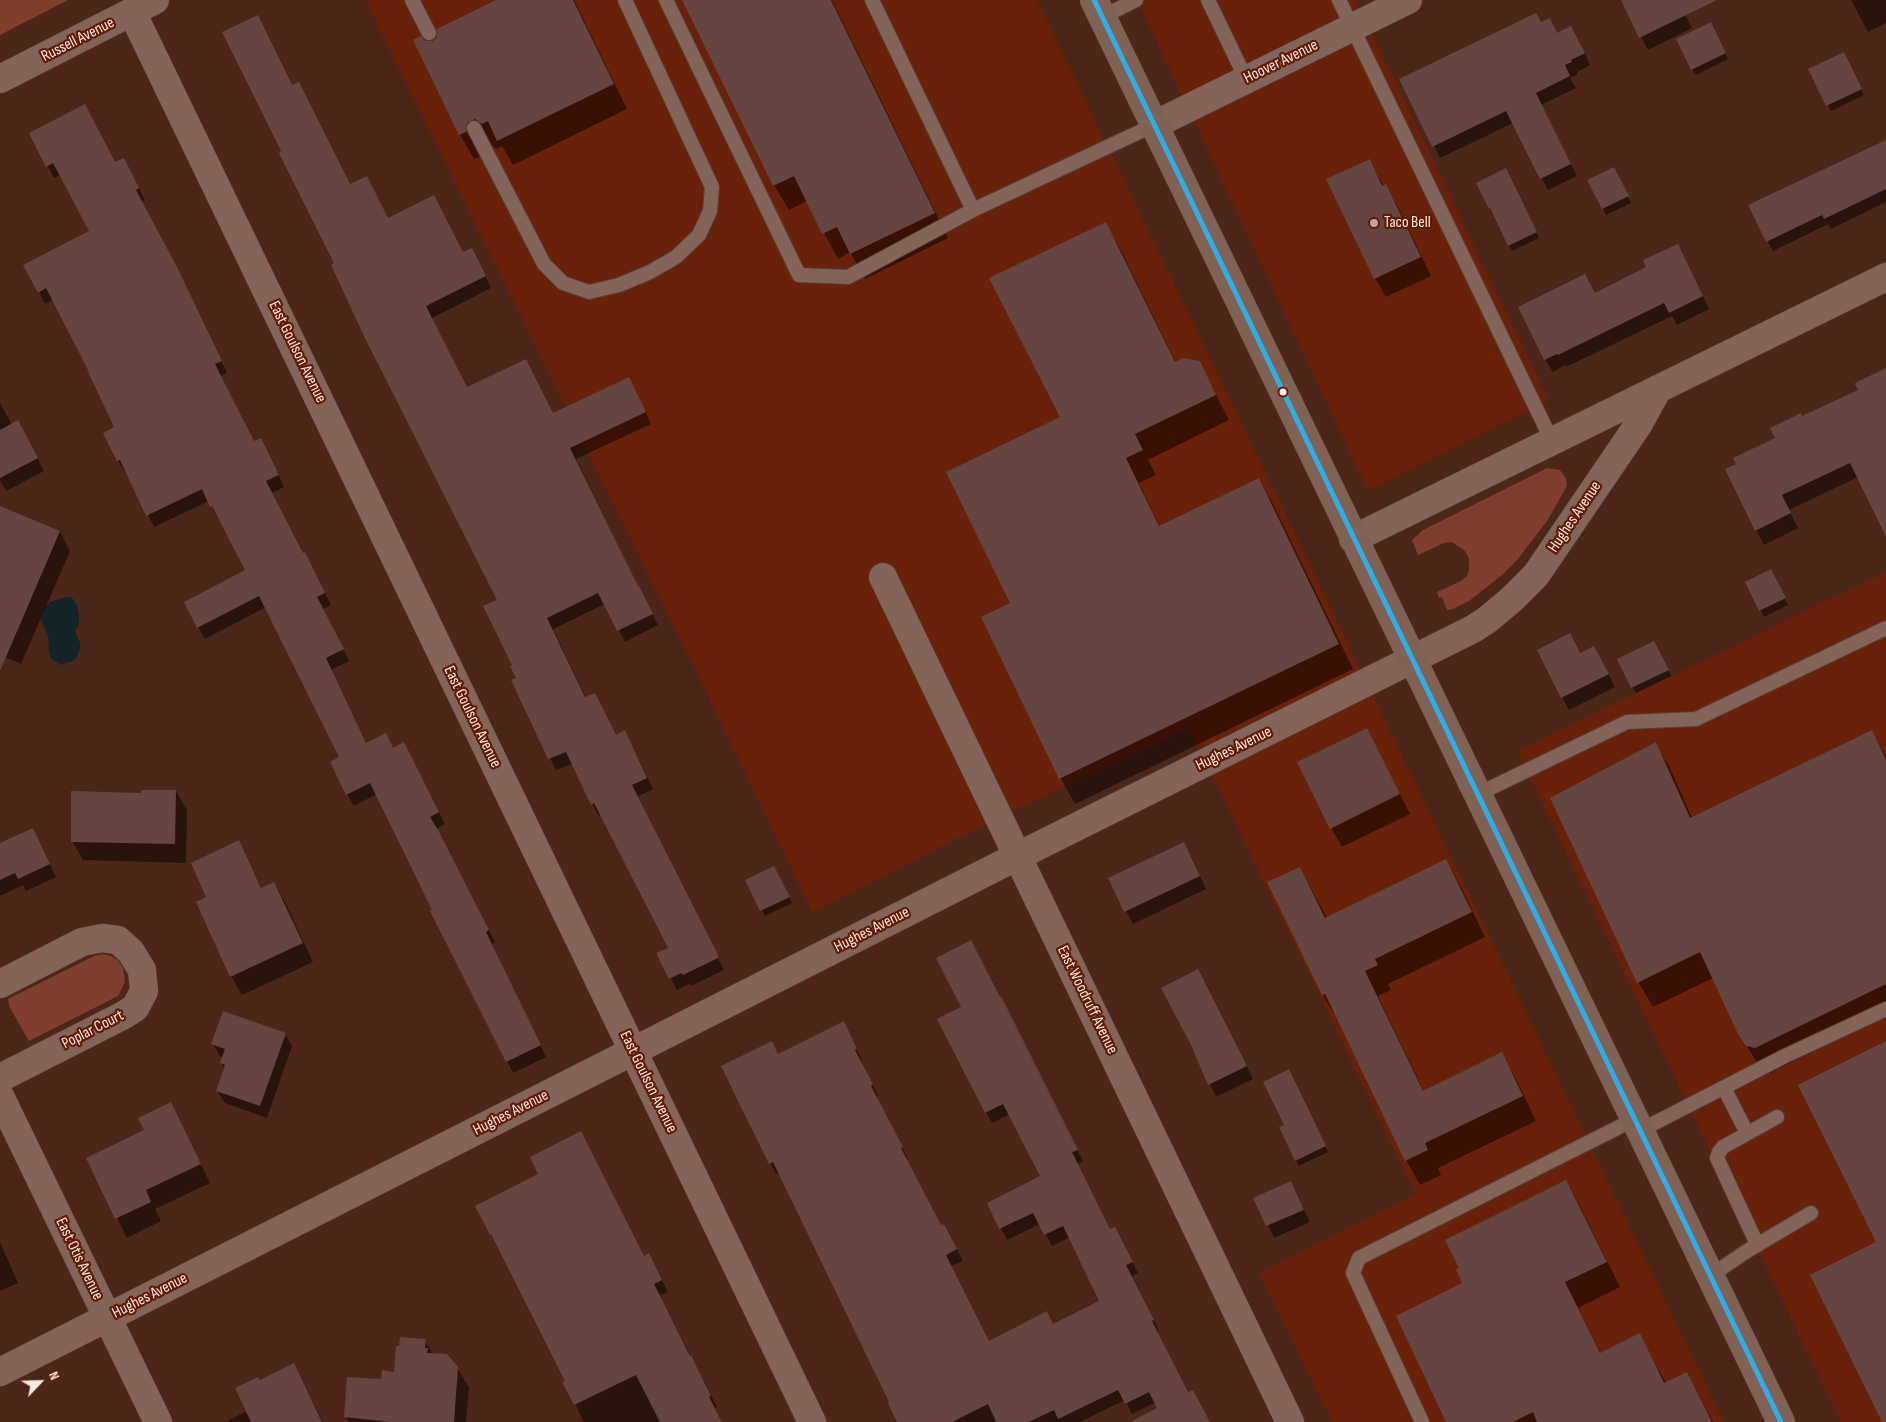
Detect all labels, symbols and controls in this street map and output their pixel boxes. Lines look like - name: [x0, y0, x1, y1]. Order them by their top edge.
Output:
- street label: Russell Avenue: [38, 13, 118, 67]
- street label: Hoover Avenue: [1241, 36, 1321, 88]
- place label: Taco Bell: [1384, 213, 1431, 233]
- marker: Taco Bell: [1368, 217, 1380, 229]
- street label: East Goulson Avenue: [264, 298, 330, 406]
- unlabelled marker: [1278, 387, 1288, 397]
- street label: Hughes Avenue: [1544, 478, 1606, 556]
- street label: East Goulson Avenue: [439, 663, 505, 771]
- street label: Hughes Avenue: [1193, 722, 1275, 776]
- street label: Hughes Avenue: [831, 903, 913, 957]
- street label: East Woodruff Avenue: [1053, 943, 1121, 1057]
- street label: Poplar Court: [59, 1006, 127, 1054]
- street label: East Goulson Avenue: [615, 1028, 681, 1136]
- street label: Hughes Avenue: [470, 1086, 552, 1140]
- street label: East Otis Avenue: [51, 1215, 107, 1303]
- street label: Hughes Avenue: [109, 1269, 191, 1323]
- north arrow: [15, 1357, 65, 1407]
- text: N: [45, 1369, 63, 1383]

